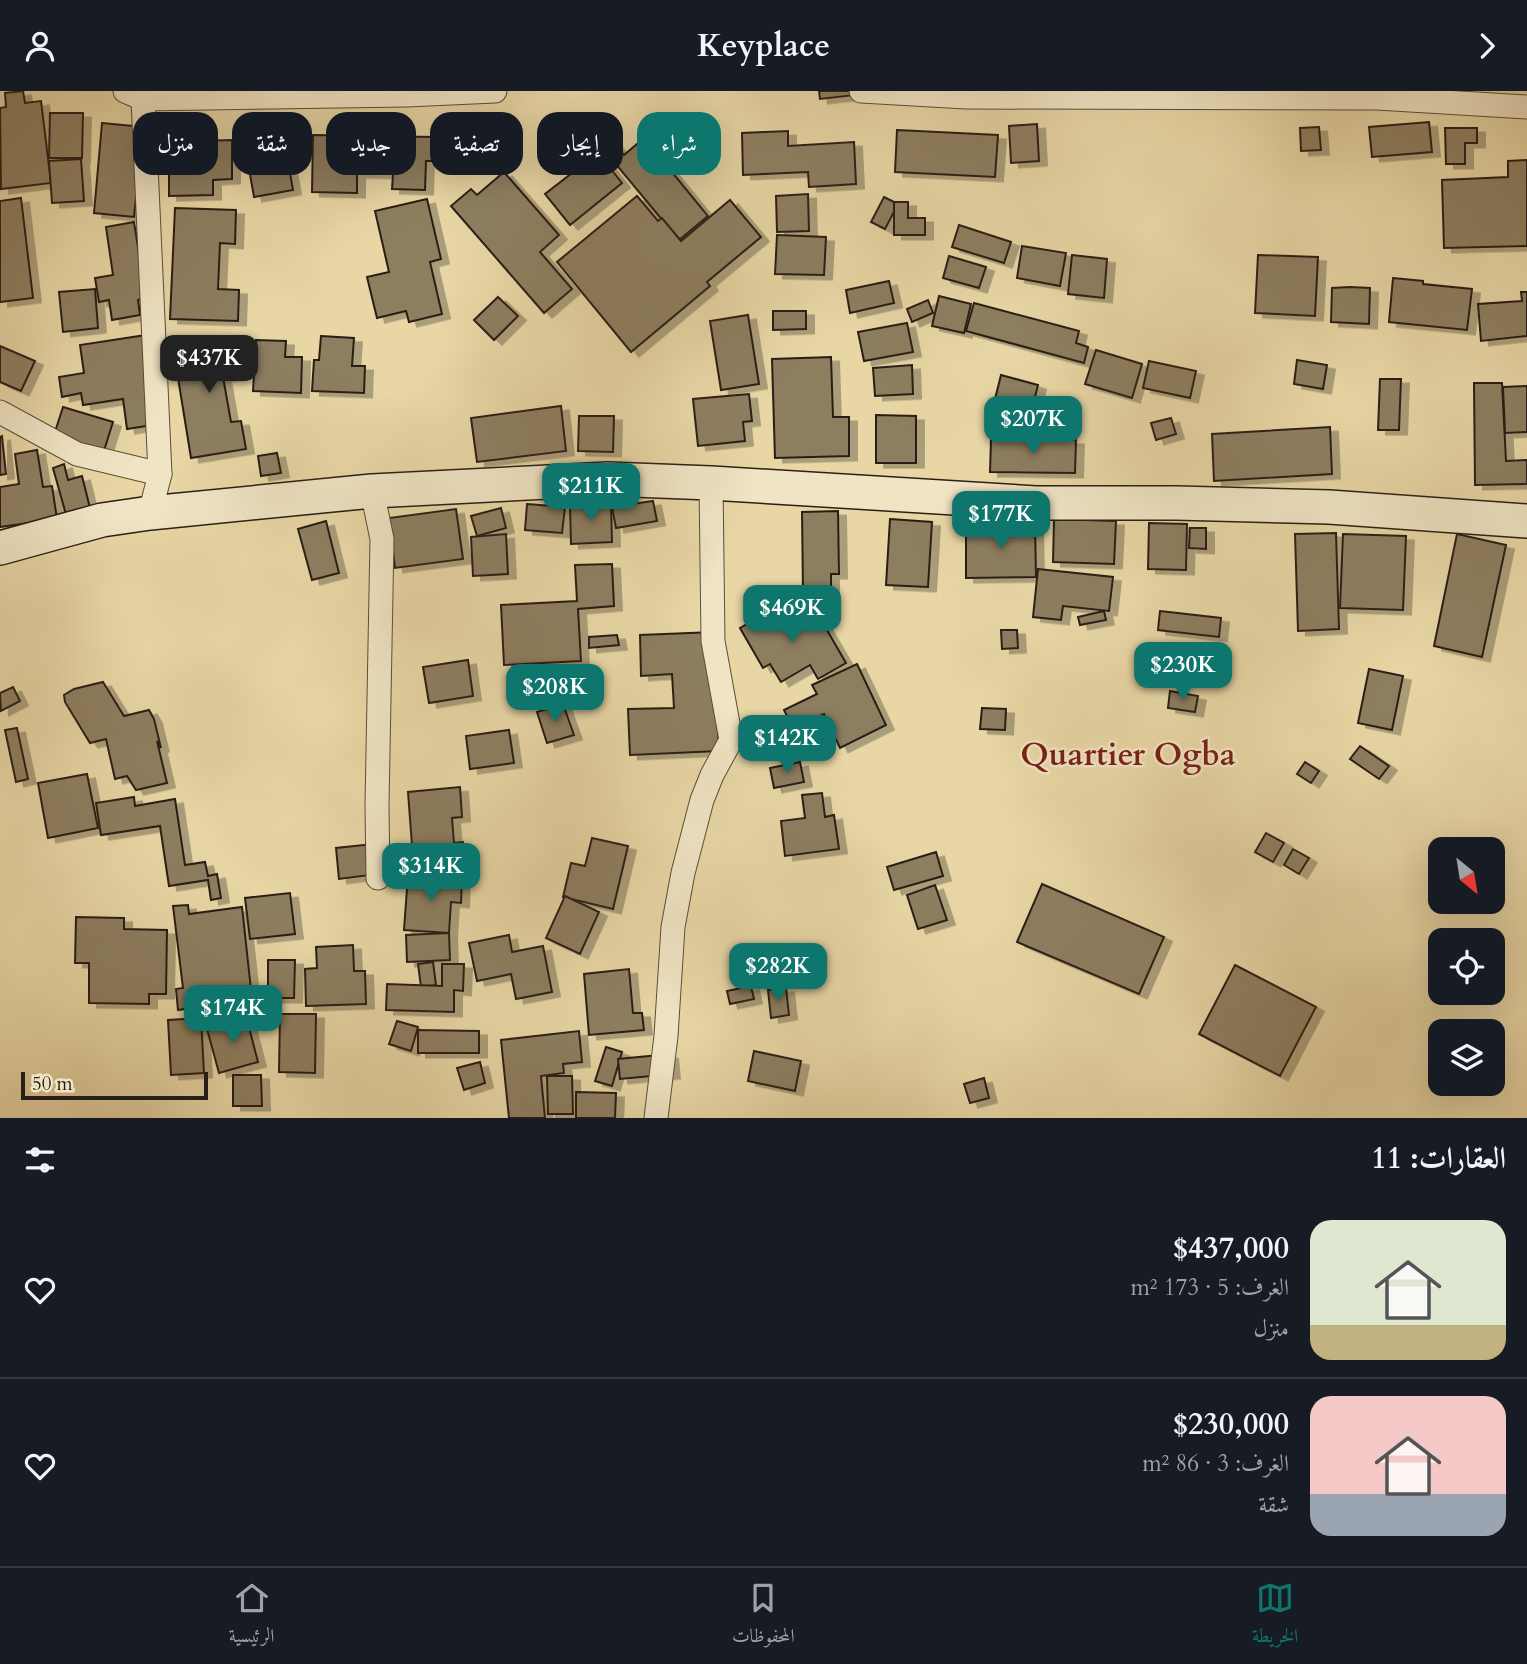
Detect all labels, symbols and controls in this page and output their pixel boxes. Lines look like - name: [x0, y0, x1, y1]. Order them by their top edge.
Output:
- text: Keyplace: [697, 24, 830, 68]
- icon: person: [21, 27, 59, 65]
- icon: forward: [1468, 27, 1506, 65]
- chip: منزل: [133, 112, 218, 175]
- chip: شقة: [232, 112, 312, 175]
- chip: جديد: [326, 112, 416, 175]
- chip: تصفية: [430, 112, 523, 175]
- chip: إيجار: [537, 112, 623, 175]
- chip: شراء: [637, 112, 721, 175]
- pin: $437K: [160, 335, 258, 395]
- text: $437K: [176, 342, 242, 373]
- pin: $207K: [984, 397, 1082, 456]
- text: $207K: [1000, 403, 1066, 434]
- pin: $211K: [542, 463, 640, 523]
- text: $211K: [558, 470, 624, 501]
- pin: $177K: [952, 491, 1050, 551]
- text: $177K: [968, 498, 1034, 529]
- pin: $469K: [743, 585, 841, 645]
- text: $469K: [759, 592, 825, 623]
- pin: $230K: [1134, 643, 1232, 702]
- text: $230K: [1150, 649, 1216, 680]
- pin: $208K: [506, 665, 604, 724]
- text: $208K: [522, 671, 588, 702]
- pin: $142K: [738, 715, 836, 775]
- text: $142K: [754, 722, 820, 753]
- district label: Quartier Ogba: [1020, 733, 1236, 777]
- north arrow: [1428, 837, 1505, 913]
- map controls: [1428, 837, 1505, 1096]
- pin: $314K: [382, 843, 480, 903]
- text: $314K: [398, 850, 464, 881]
- button: locate: [1428, 928, 1505, 1005]
- pin: $282K: [729, 943, 827, 1003]
- text: $282K: [745, 950, 811, 981]
- pin: $174K: [184, 985, 282, 1045]
- text: $174K: [200, 992, 266, 1023]
- button: layers: [1428, 1019, 1505, 1096]
- scale bar: [21, 1069, 208, 1101]
- text: 50 m: [32, 1071, 73, 1097]
- text: العقارات: 11: [1371, 1138, 1506, 1179]
- icon: filters: [21, 1141, 59, 1179]
- text: $437,000: [1173, 1228, 1289, 1269]
- icon: home: [1366, 1248, 1450, 1332]
- icon: heart: [21, 1271, 59, 1309]
- text: الغرف: 5 · 173 m²: [1130, 1272, 1289, 1303]
- text: منزل: [1254, 1313, 1289, 1344]
- text: $230,000: [1173, 1404, 1289, 1445]
- icon: home: [1366, 1424, 1450, 1508]
- icon: heart: [21, 1447, 59, 1485]
- text: الغرف: 3 · 86 m²: [1142, 1448, 1289, 1479]
- text: شقة: [1259, 1489, 1289, 1520]
- tab: الرئيسية: [229, 1579, 274, 1654]
- tab: المحفوظات: [732, 1579, 795, 1654]
- tab: الخريطة: [1252, 1579, 1298, 1654]

